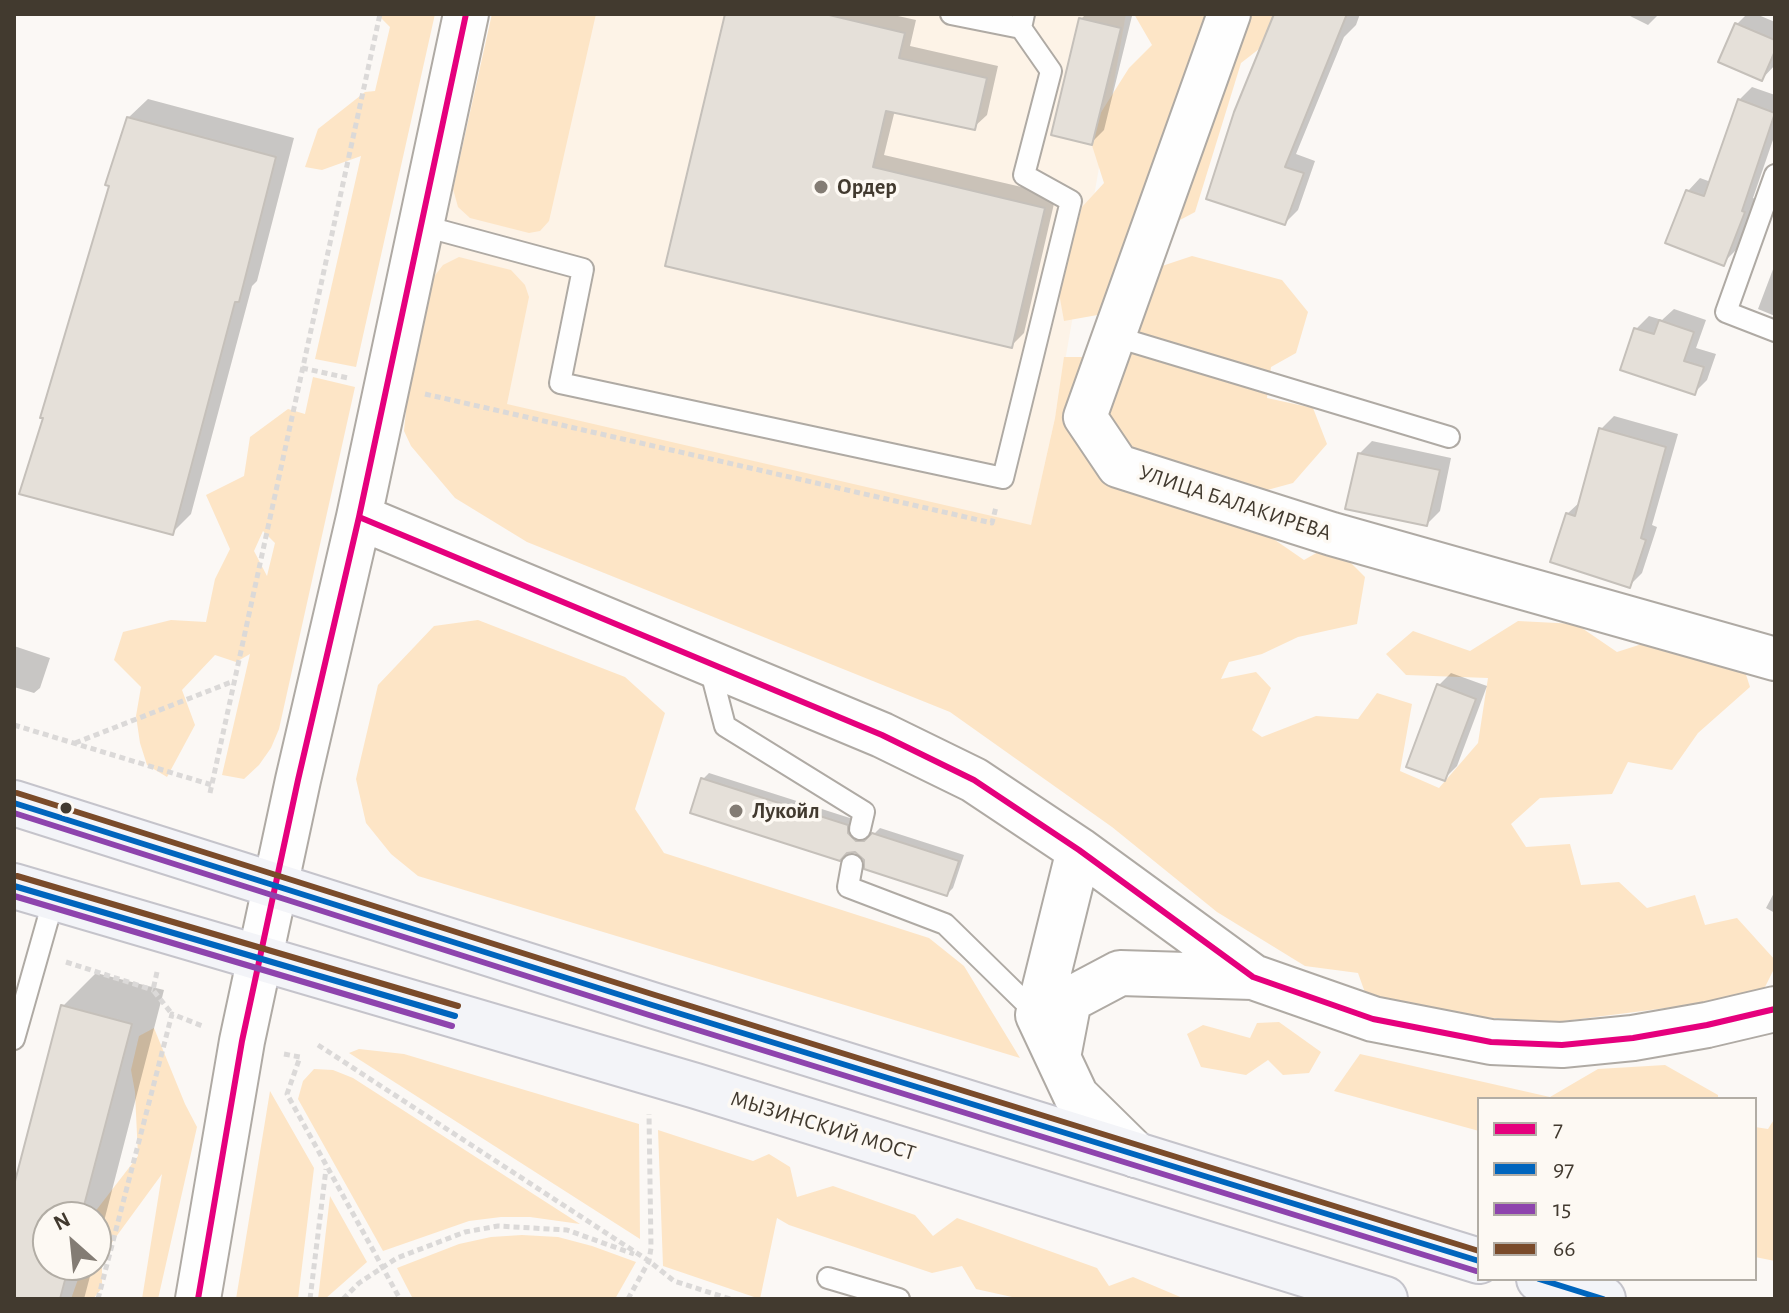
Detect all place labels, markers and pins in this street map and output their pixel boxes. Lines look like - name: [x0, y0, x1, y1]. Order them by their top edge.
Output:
- place label: Ордер: [837, 174, 897, 200]
- marker: Ордер: [812, 178, 830, 196]
- place label: Лукойл: [752, 798, 820, 824]
- unlabelled marker: [58, 800, 74, 816]
- marker: Лукойл: [727, 802, 745, 820]

